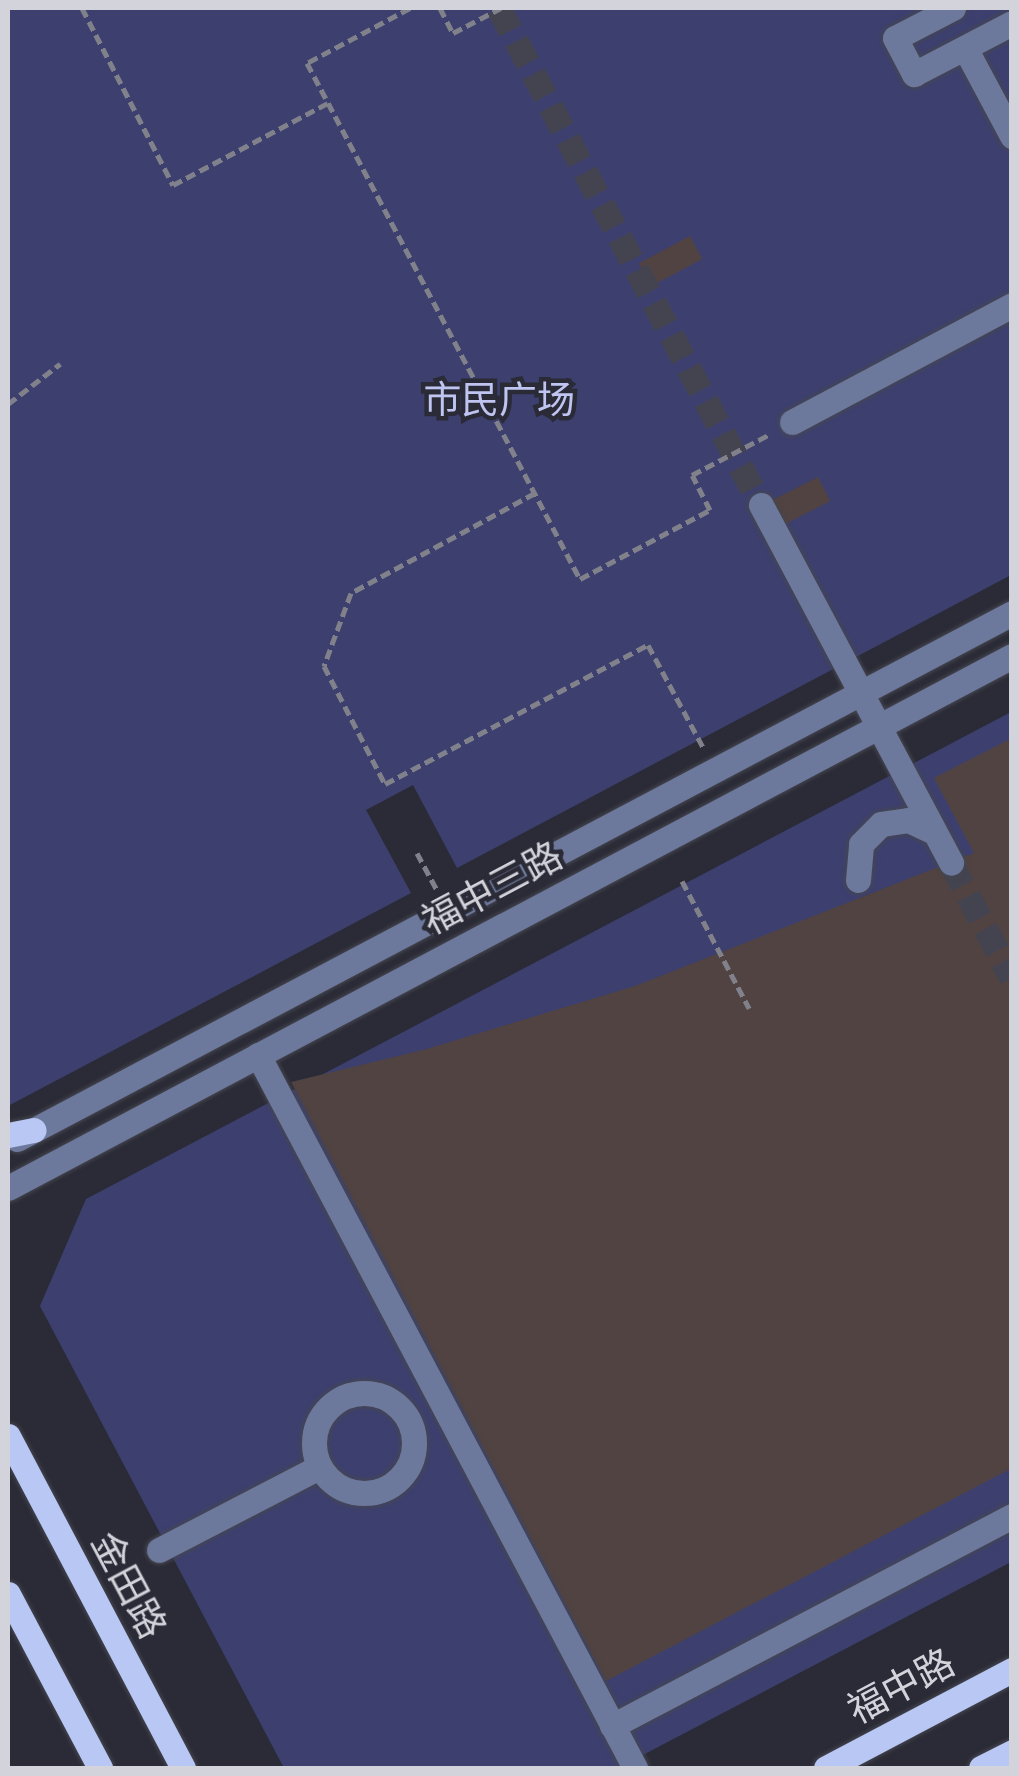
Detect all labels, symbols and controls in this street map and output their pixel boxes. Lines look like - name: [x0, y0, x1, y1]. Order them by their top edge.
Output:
- park label: 市民广场: [423, 377, 575, 423]
- street label: 福中三路: [414, 832, 570, 944]
- street label: 金田路: [82, 1524, 176, 1646]
- street label: 福中路: [840, 1639, 962, 1733]

